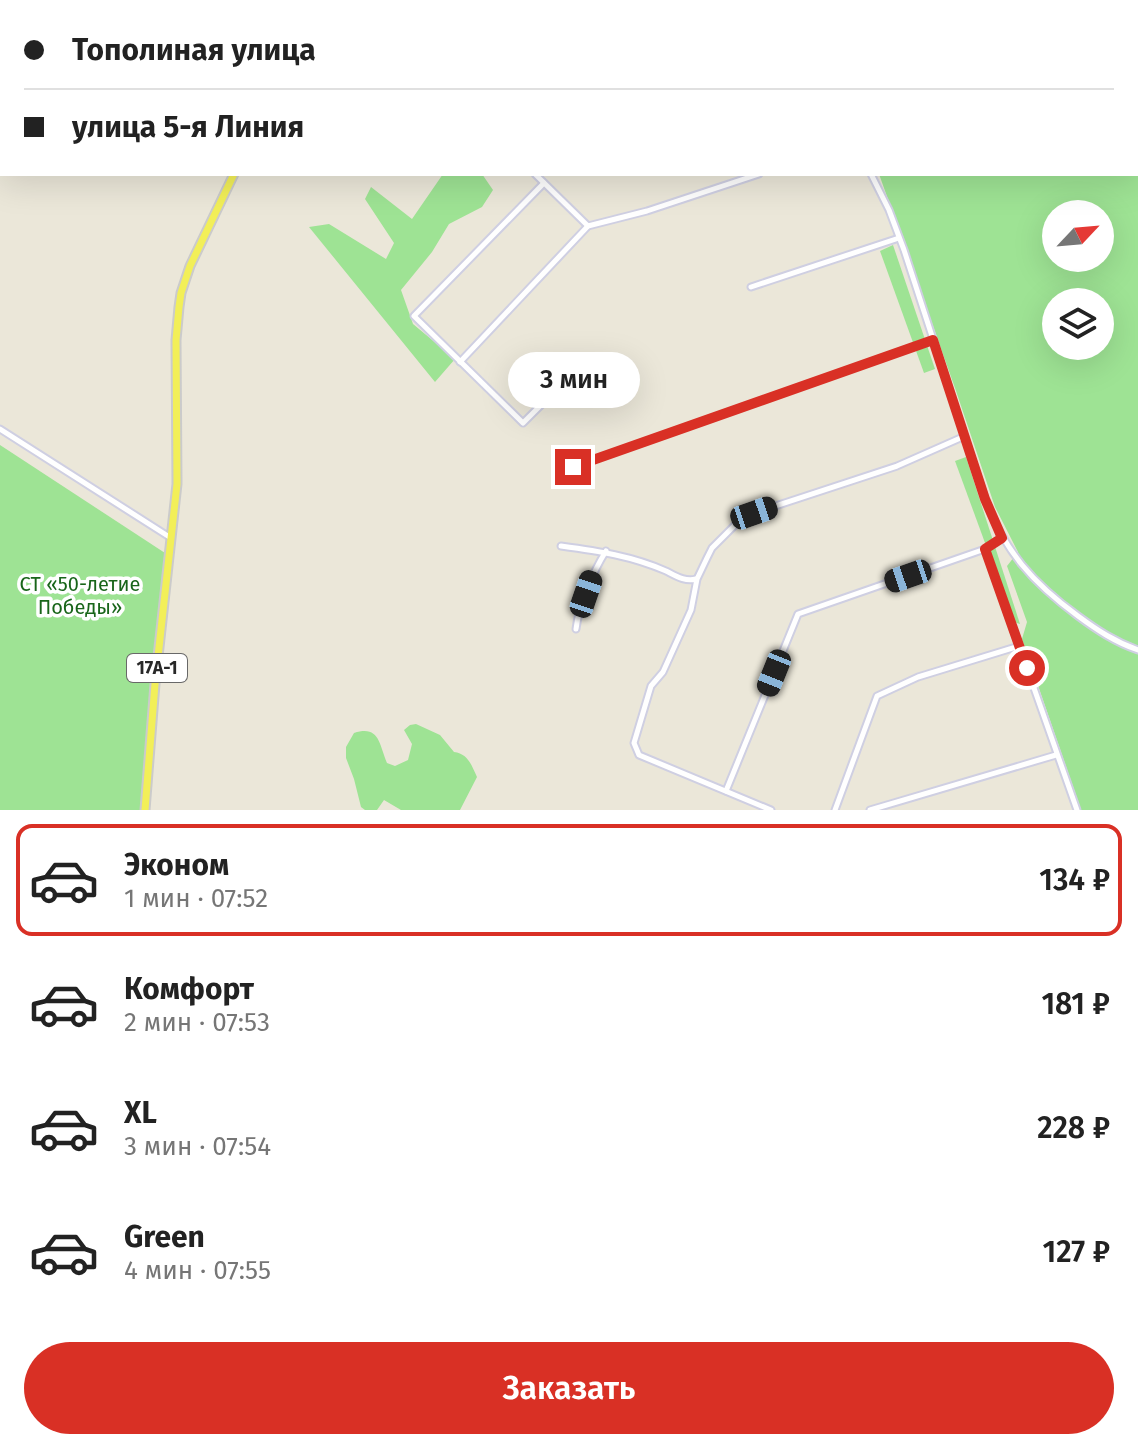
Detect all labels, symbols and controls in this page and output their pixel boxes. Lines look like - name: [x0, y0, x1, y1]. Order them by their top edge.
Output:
- text: Тополиная улица: [72, 32, 316, 68]
- text: улица 5-я Линия: [72, 109, 304, 145]
- north arrow: [1042, 200, 1114, 272]
- map controls: [1042, 200, 1114, 360]
- button: layers: [1042, 288, 1114, 360]
- callout: 3 мин: [507, 351, 639, 407]
- text: 3 мин: [540, 364, 608, 395]
- route end: [555, 449, 591, 485]
- car: [727, 494, 781, 532]
- car: [881, 557, 935, 595]
- car: [567, 567, 605, 621]
- park label: СТ «50-летие Победы»: [20, 572, 140, 619]
- car: [754, 646, 794, 700]
- route start: [1009, 650, 1045, 686]
- road number: 17А-1: [127, 654, 187, 682]
- icon: car: [28, 844, 100, 916]
- text: Эконом: [124, 847, 229, 883]
- text: 134 ₽: [1039, 862, 1110, 898]
- text: 1 мин · 07:52: [124, 883, 268, 914]
- icon: car: [28, 968, 100, 1040]
- text: Комфорт: [124, 971, 254, 1007]
- text: 181 ₽: [1041, 986, 1110, 1022]
- text: 2 мин · 07:53: [124, 1007, 270, 1038]
- icon: car: [28, 1092, 100, 1164]
- text: XL: [124, 1095, 157, 1131]
- text: 228 ₽: [1037, 1110, 1110, 1146]
- text: 3 мин · 07:54: [124, 1131, 271, 1162]
- icon: car: [28, 1216, 100, 1288]
- text: Green: [124, 1219, 205, 1255]
- text: 127 ₽: [1042, 1234, 1110, 1270]
- text: 4 мин · 07:55: [124, 1255, 271, 1286]
- button: Заказать: [24, 1342, 1114, 1434]

